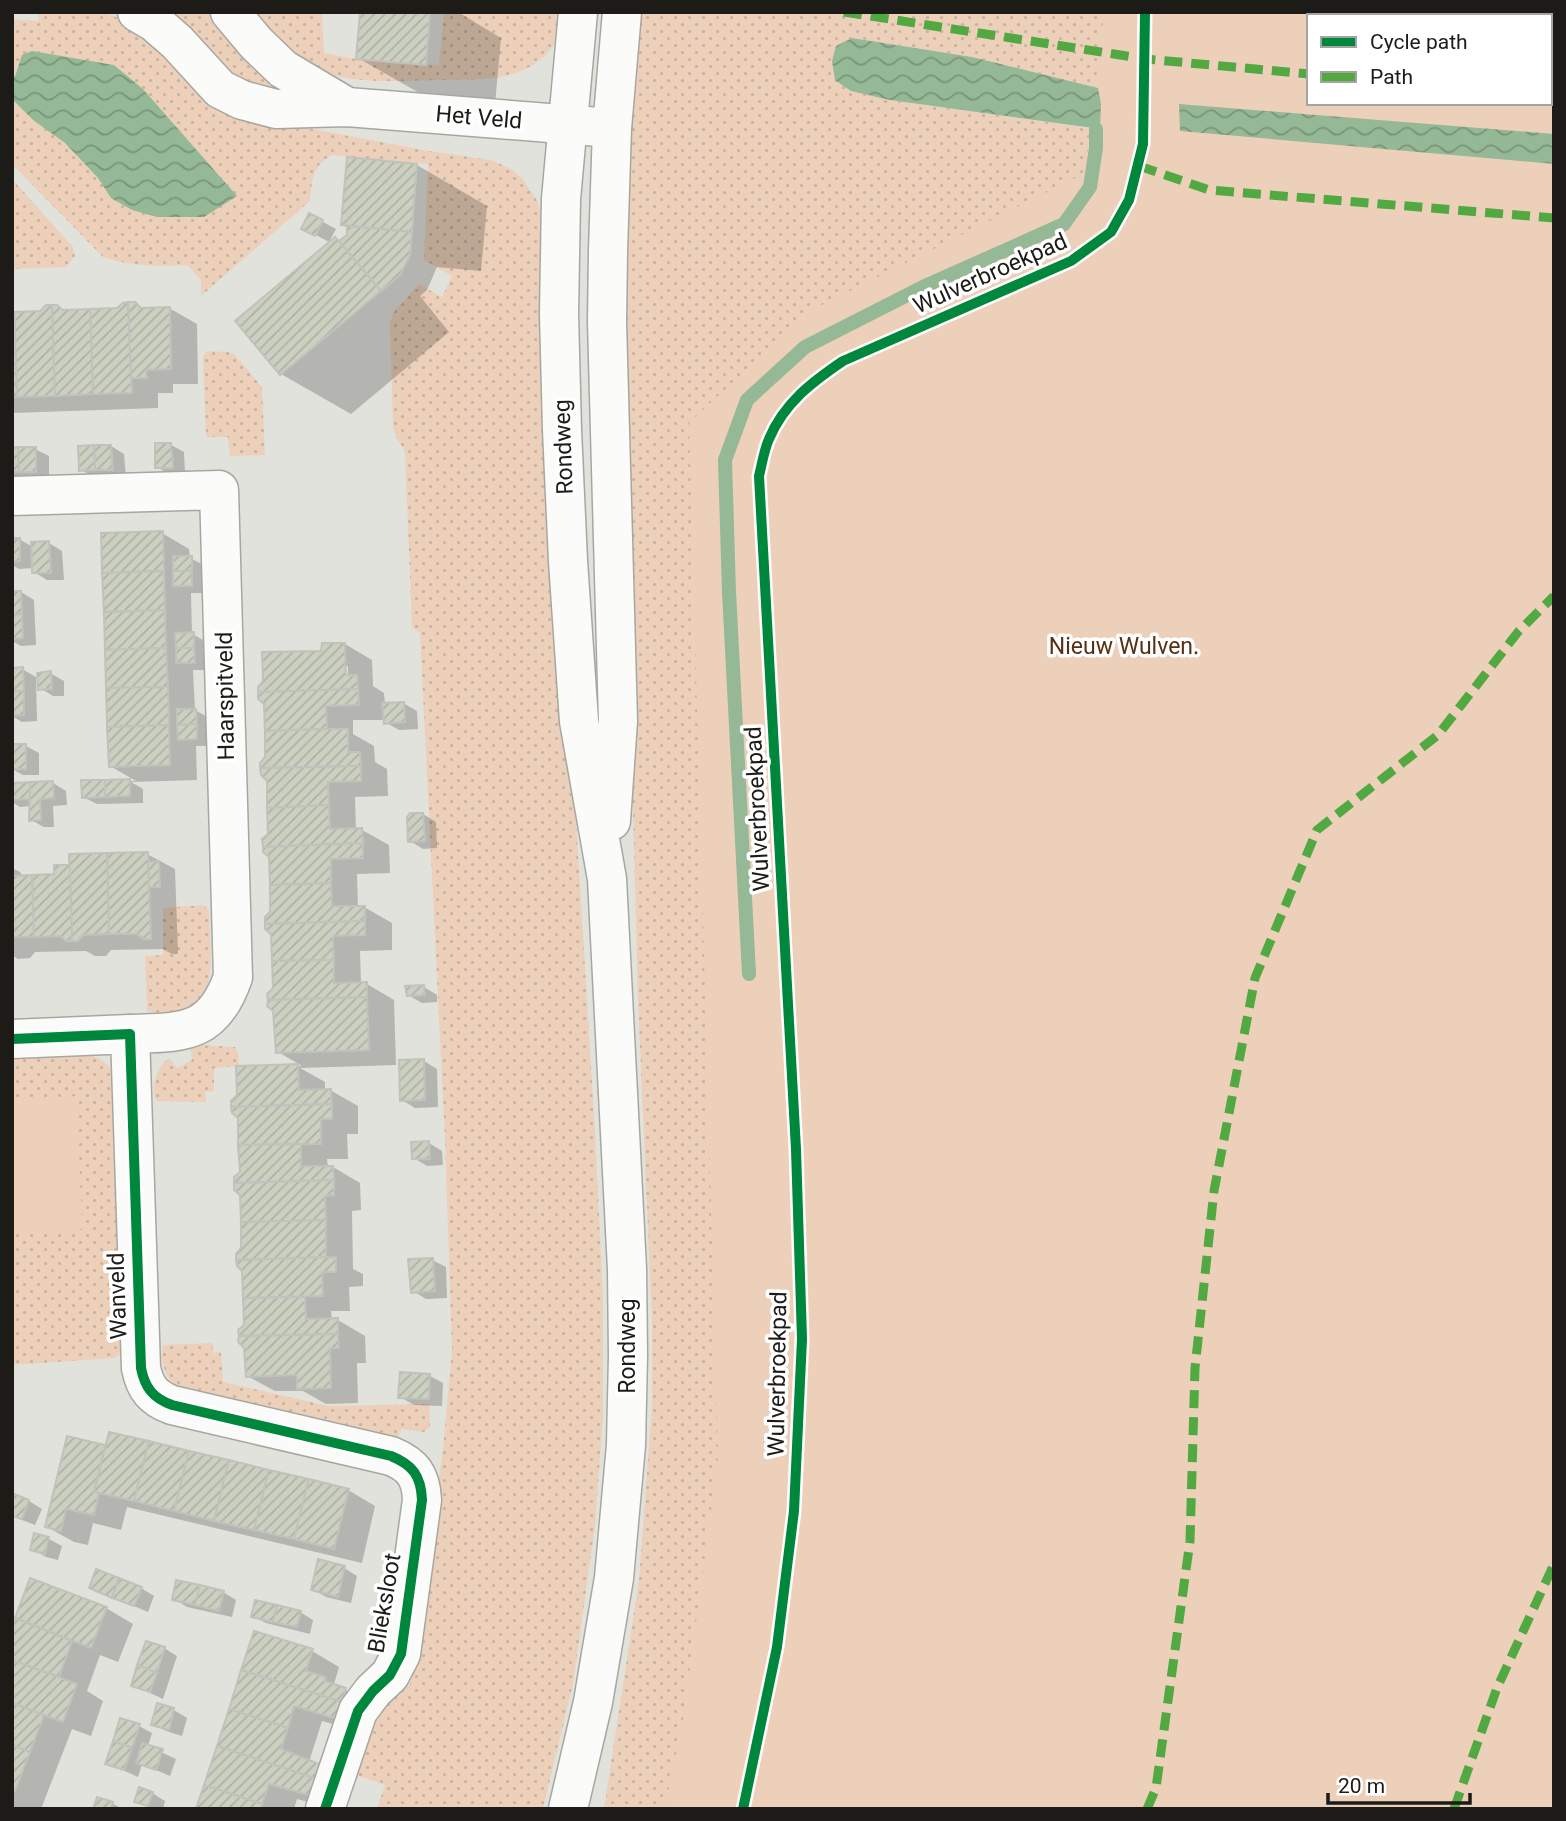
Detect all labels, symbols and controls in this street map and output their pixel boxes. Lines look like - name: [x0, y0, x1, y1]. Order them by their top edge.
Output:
- legend: [1307, 14, 1552, 105]
- text: Cycle path: [1370, 30, 1468, 54]
- text: Path: [1370, 65, 1413, 89]
- street label: Het Veld: [435, 100, 523, 135]
- street label: Wulverbroekpad: [909, 228, 1071, 319]
- street label: Rondweg: [548, 399, 579, 495]
- street label: Haarspitveld: [211, 631, 240, 761]
- park label: Nieuw Wulven.: [1049, 633, 1199, 660]
- street label: Wulverbroekpad: [740, 726, 775, 892]
- street label: Wanveld: [102, 1252, 133, 1340]
- street label: Wulverbroekpad: [763, 1291, 792, 1457]
- street label: Rondweg: [614, 1298, 641, 1394]
- street label: Blieksloot: [362, 1551, 407, 1655]
- scale bar: [1328, 1762, 1470, 1806]
- text: 20 m: [1338, 1774, 1385, 1798]

